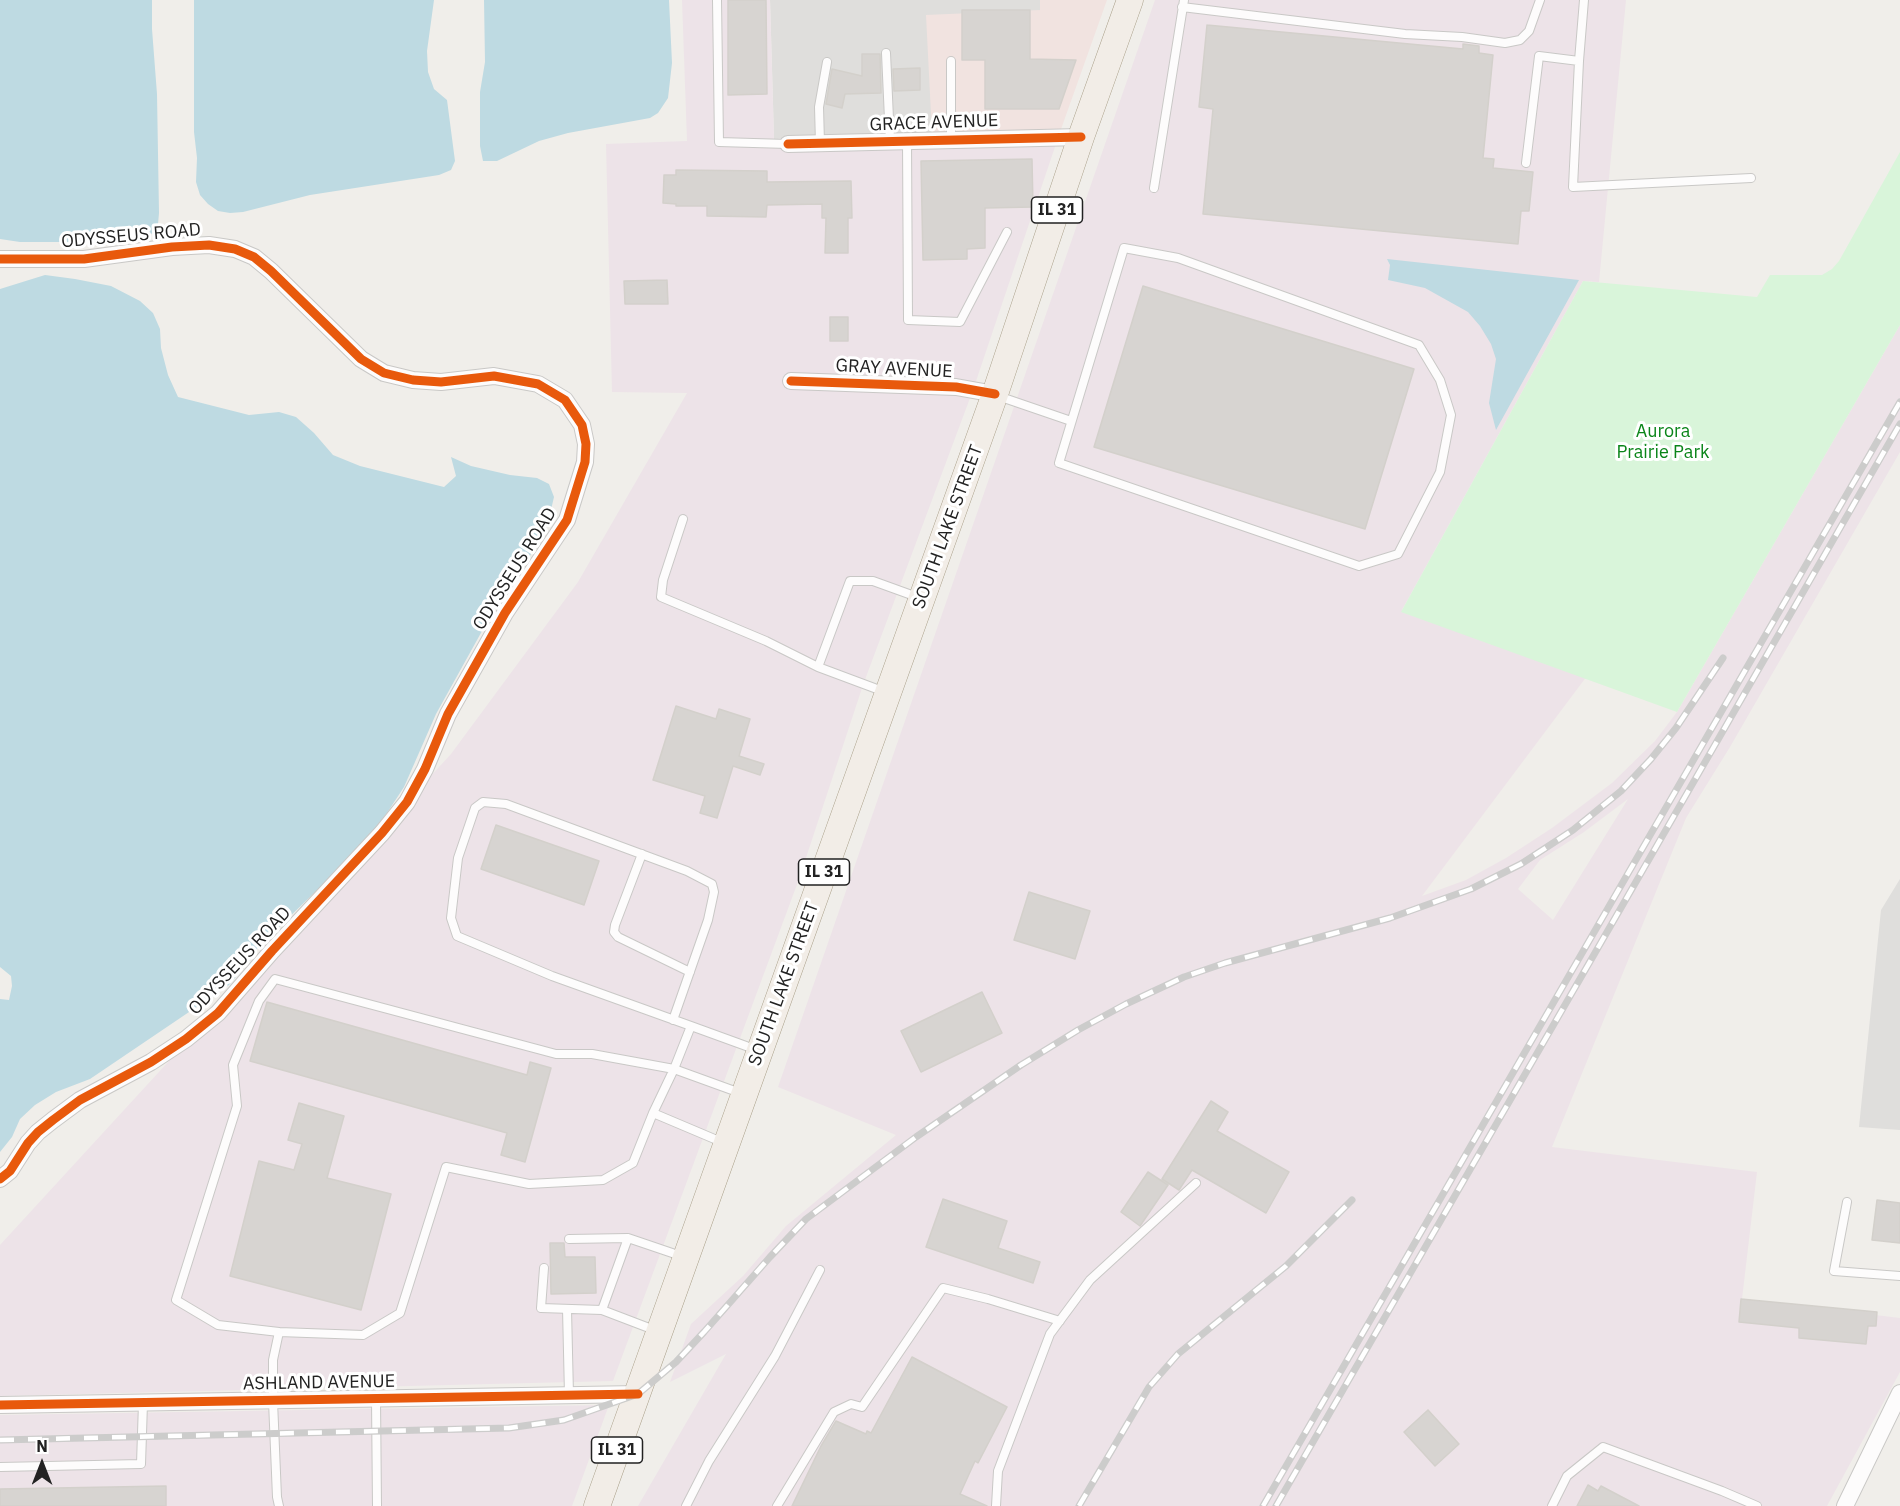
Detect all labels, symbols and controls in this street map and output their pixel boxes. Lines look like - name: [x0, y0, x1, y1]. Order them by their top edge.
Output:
- street label: GRACE AVENUE: [869, 110, 999, 136]
- road number: IL 31: [1032, 197, 1082, 223]
- street label: ODYSSEUS ROAD: [60, 219, 202, 253]
- street label: GRAY AVENUE: [835, 355, 953, 383]
- park label: Aurora Prairie Park: [1616, 421, 1710, 464]
- street label: SOUTH LAKE STREET: [908, 442, 988, 612]
- street label: ODYSSEUS ROAD: [469, 504, 561, 634]
- road number: IL 31: [798, 859, 850, 885]
- street label: SOUTH LAKE STREET: [744, 899, 824, 1069]
- street label: ODYSSEUS ROAD: [184, 902, 296, 1020]
- street label: ASHLAND AVENUE: [243, 1371, 395, 1395]
- north arrow: [12, 1434, 72, 1494]
- text: N: [36, 1436, 48, 1456]
- road number: IL 31: [592, 1437, 642, 1463]

